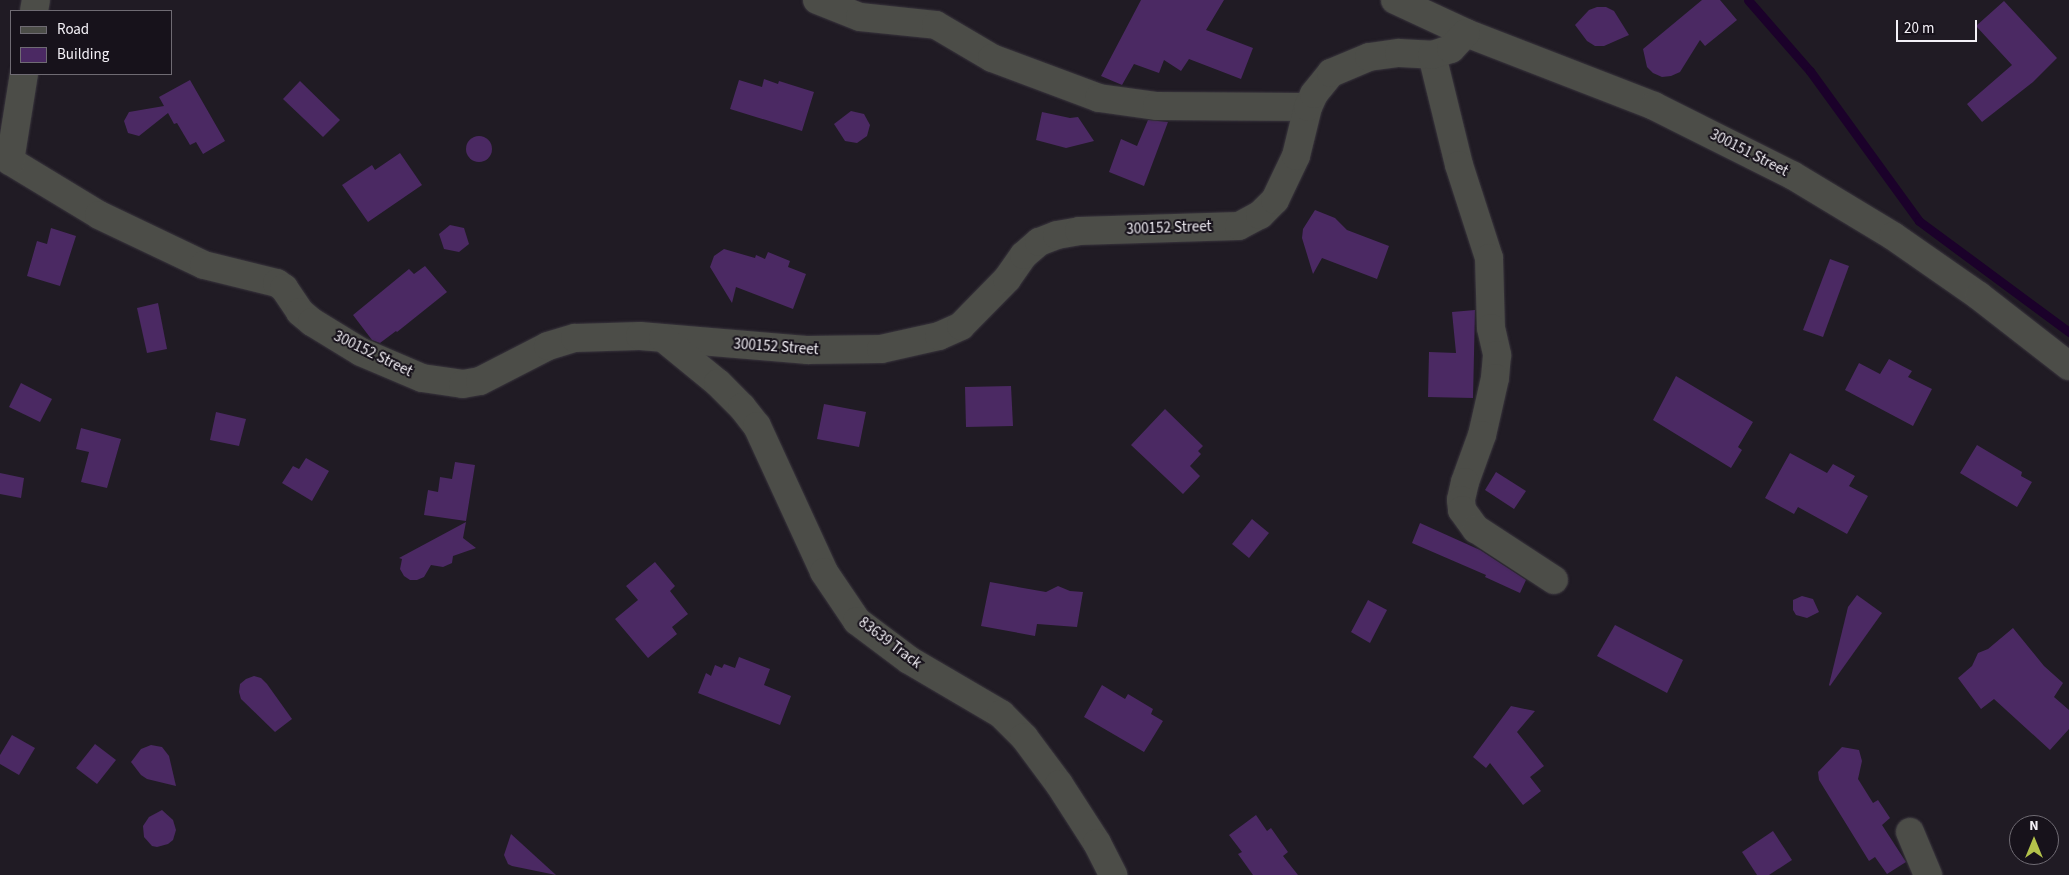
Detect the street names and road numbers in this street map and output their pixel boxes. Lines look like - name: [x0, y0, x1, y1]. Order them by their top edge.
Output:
- street label: 300151 Street: [1707, 126, 1791, 180]
- street label: 300152 Street: [1126, 218, 1212, 238]
- street label: 300152 Street: [331, 327, 415, 381]
- street label: 300152 Street: [733, 335, 819, 359]
- street label: 83639 Track: [855, 613, 925, 673]

